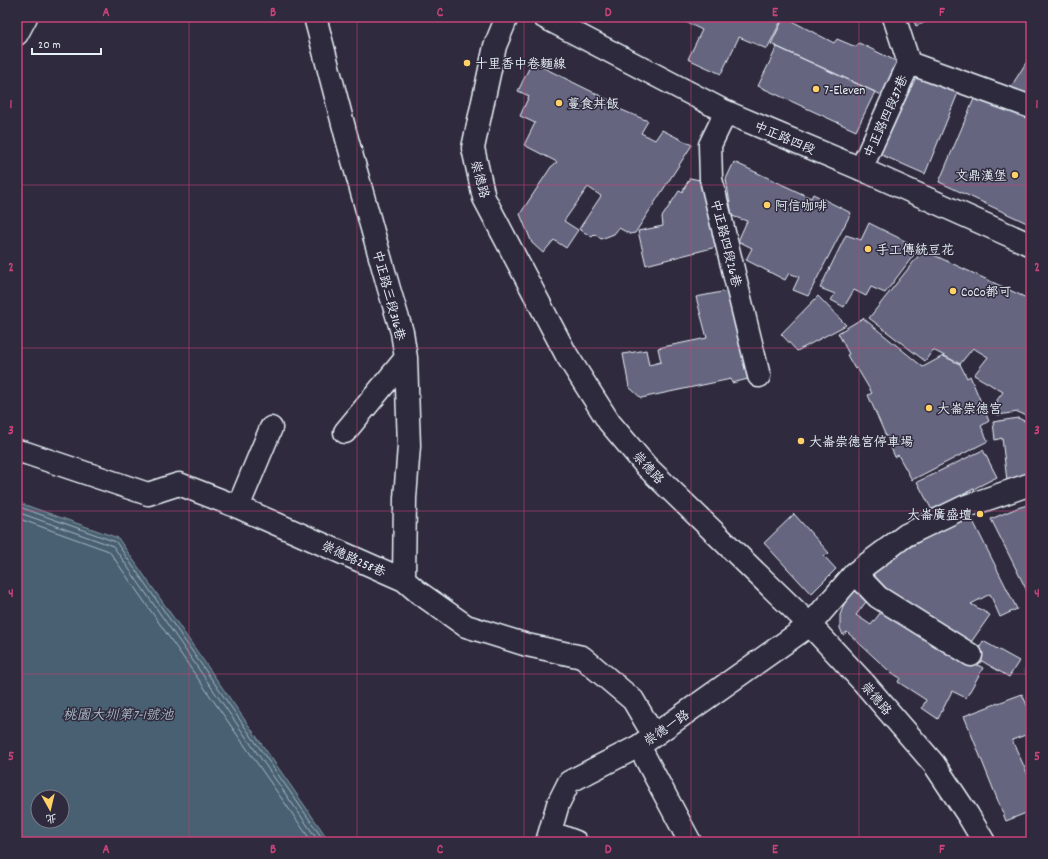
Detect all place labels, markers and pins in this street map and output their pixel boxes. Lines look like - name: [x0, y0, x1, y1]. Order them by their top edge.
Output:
- place label: 十里香中卷麵線: [475, 56, 566, 75]
- marker: 十里香中卷麵線: [462, 58, 472, 68]
- place label: 7-Eleven: [824, 82, 865, 101]
- marker: 7-Eleven: [811, 84, 821, 94]
- place label: 蔓食丼飯: [567, 96, 619, 115]
- marker: 蔓食丼飯: [554, 98, 564, 108]
- place label: 文鼎漢堡: [955, 168, 1007, 187]
- marker: 文鼎漢堡: [1010, 170, 1020, 180]
- place label: 阿信咖啡: [775, 198, 827, 217]
- marker: 阿信咖啡: [762, 200, 772, 210]
- place label: 手工傳統豆花: [876, 242, 954, 261]
- marker: 手工傳統豆花: [863, 244, 873, 254]
- place label: CoCo都可: [961, 284, 1011, 303]
- marker: CoCo都可: [948, 286, 958, 296]
- place label: 大崙崇德宮: [937, 401, 1002, 420]
- marker: 大崙崇德宮: [924, 403, 934, 413]
- place label: 大崙崇德宮停車場: [809, 434, 913, 453]
- marker: 大崙崇德宮停車場: [796, 436, 806, 446]
- place label: 大崙廣盛壇: [907, 507, 972, 526]
- marker: 大崙廣盛壇: [975, 509, 985, 519]

